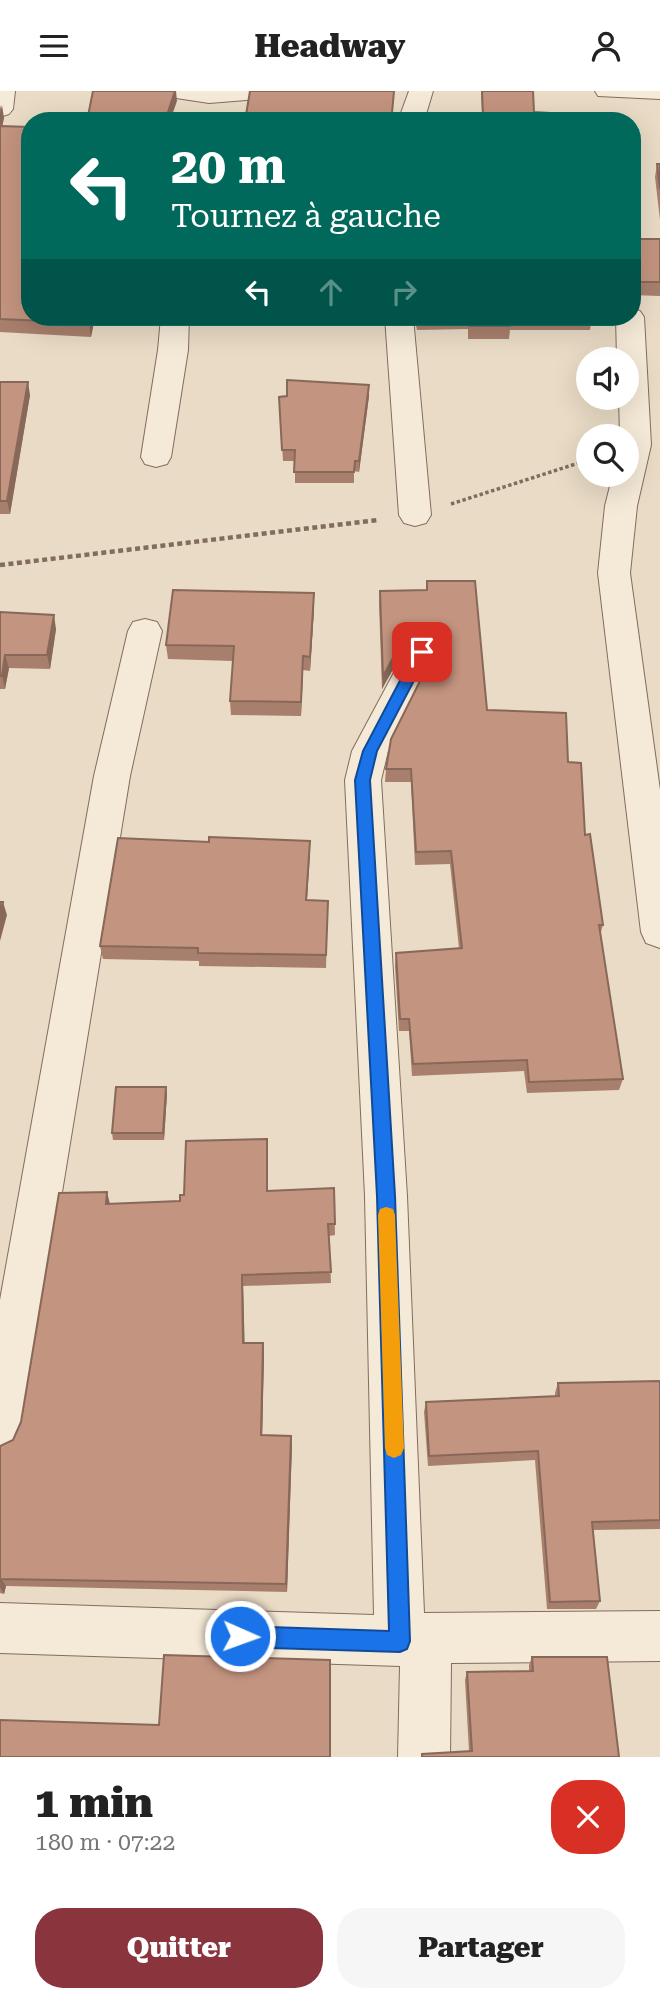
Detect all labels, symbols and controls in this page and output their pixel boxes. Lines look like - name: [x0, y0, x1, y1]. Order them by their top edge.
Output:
- icon: menu: [35, 27, 73, 65]
- text: Headway: [254, 27, 406, 65]
- icon: person: [587, 27, 625, 65]
- text: 20 m: [171, 138, 286, 195]
- icon: left: [56, 140, 147, 231]
- text: Tournez à gauche: [171, 197, 441, 235]
- icon: left: [239, 273, 277, 311]
- icon: ahead: [312, 273, 350, 311]
- icon: right: [385, 273, 423, 311]
- map controls: [576, 347, 639, 487]
- button: sound: [576, 347, 639, 410]
- button: search: [576, 424, 639, 487]
- pin: [392, 622, 452, 682]
- icon: arrive: [403, 633, 441, 671]
- position arrow: [203, 1599, 277, 1673]
- text: 1 min: [35, 1778, 153, 1827]
- button: close: [551, 1780, 625, 1854]
- text: 180 m · 07:22: [35, 1829, 175, 1856]
- button: Quitter: [35, 1908, 323, 1988]
- button: Partager: [337, 1908, 625, 1988]

